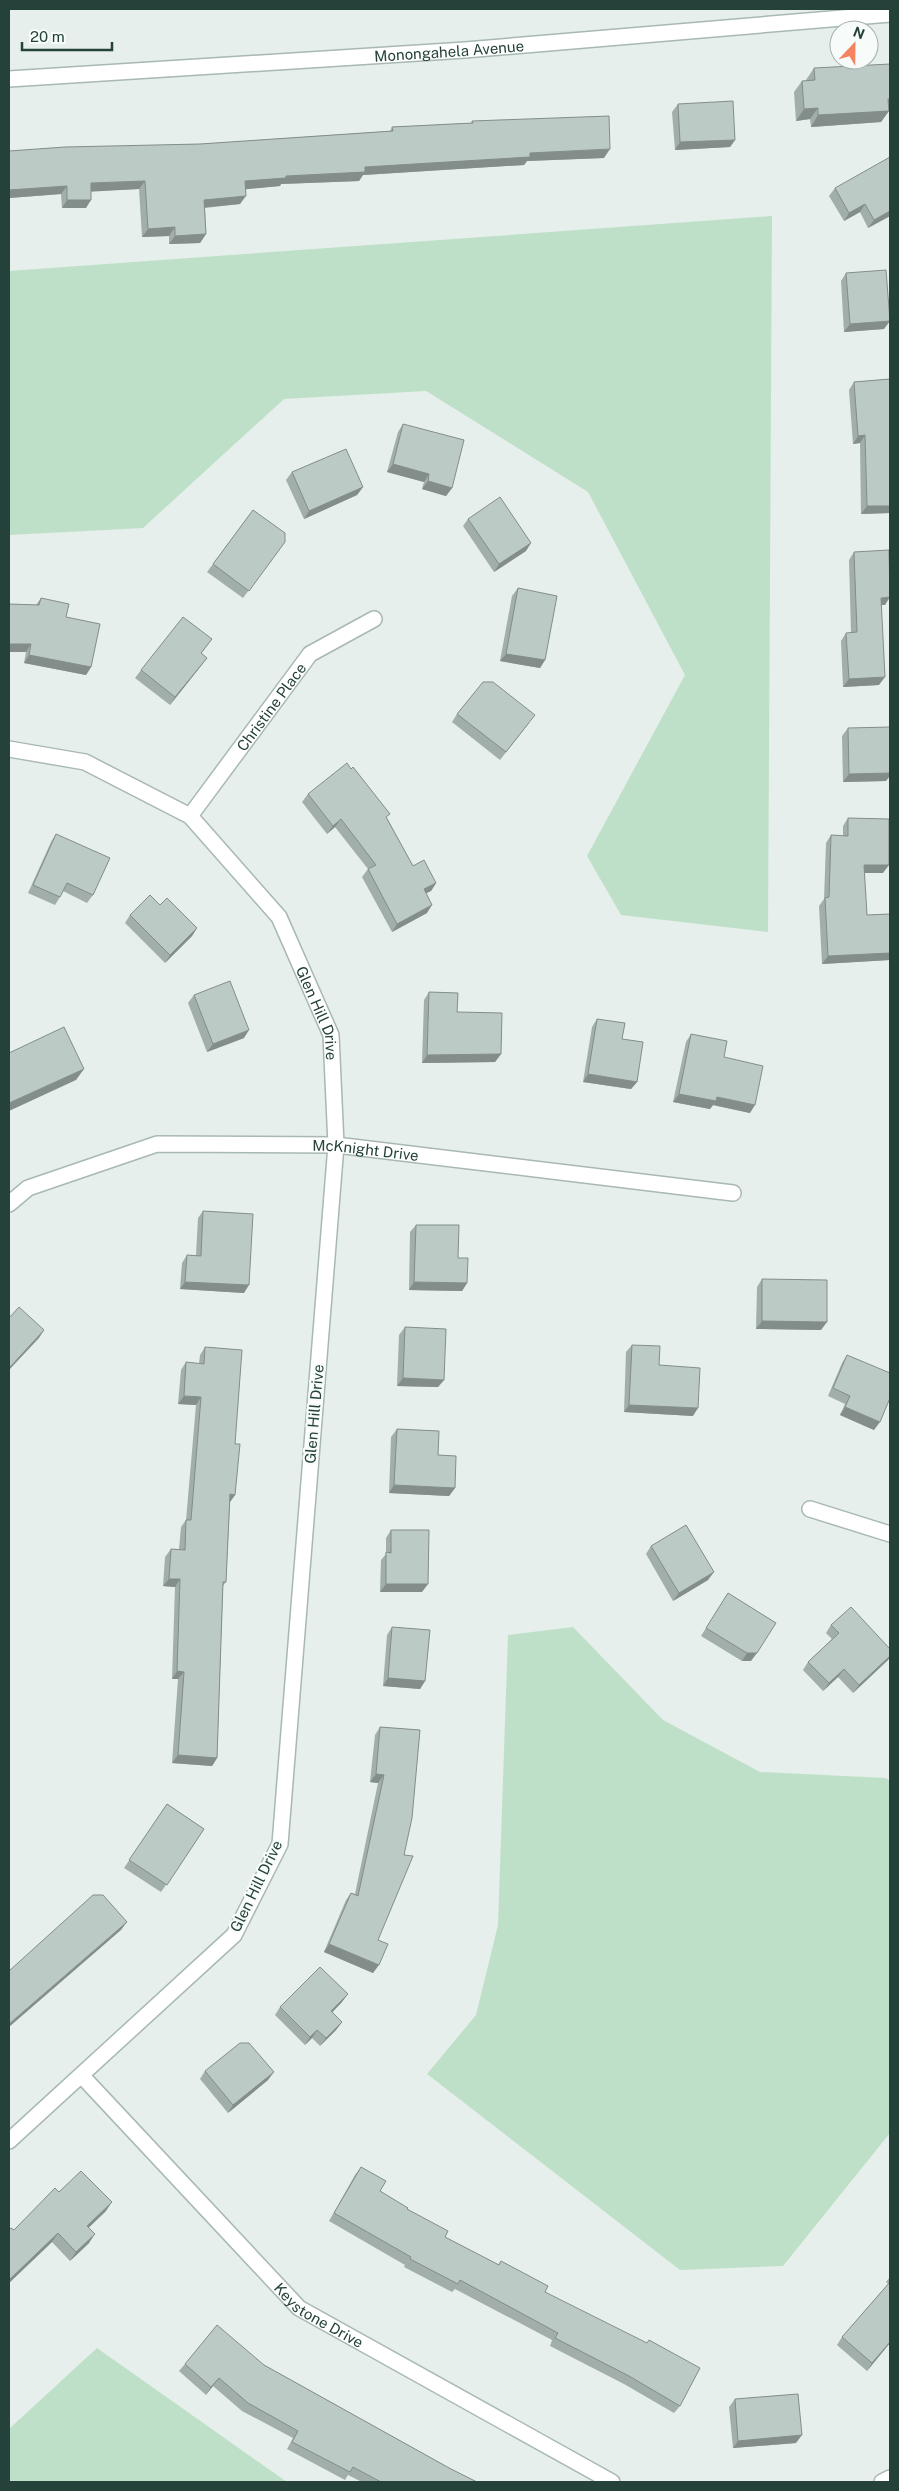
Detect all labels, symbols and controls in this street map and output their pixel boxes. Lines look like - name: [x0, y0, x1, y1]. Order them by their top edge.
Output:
- scale bar: [22, 20, 112, 52]
- north arrow: [829, 20, 879, 70]
- text: N: [851, 23, 867, 42]
- text: 20 m: [30, 28, 65, 45]
- street label: Monongahela Avenue: [374, 37, 525, 64]
- street label: Christine Place: [233, 659, 309, 754]
- street label: Glen Hill Drive: [293, 963, 341, 1060]
- street label: McKnight Drive: [312, 1136, 420, 1163]
- street label: Glen Hill Drive: [301, 1364, 327, 1464]
- street label: Glen Hill Drive: [227, 1837, 285, 1935]
- street label: Keystone Drive: [271, 2279, 366, 2351]

